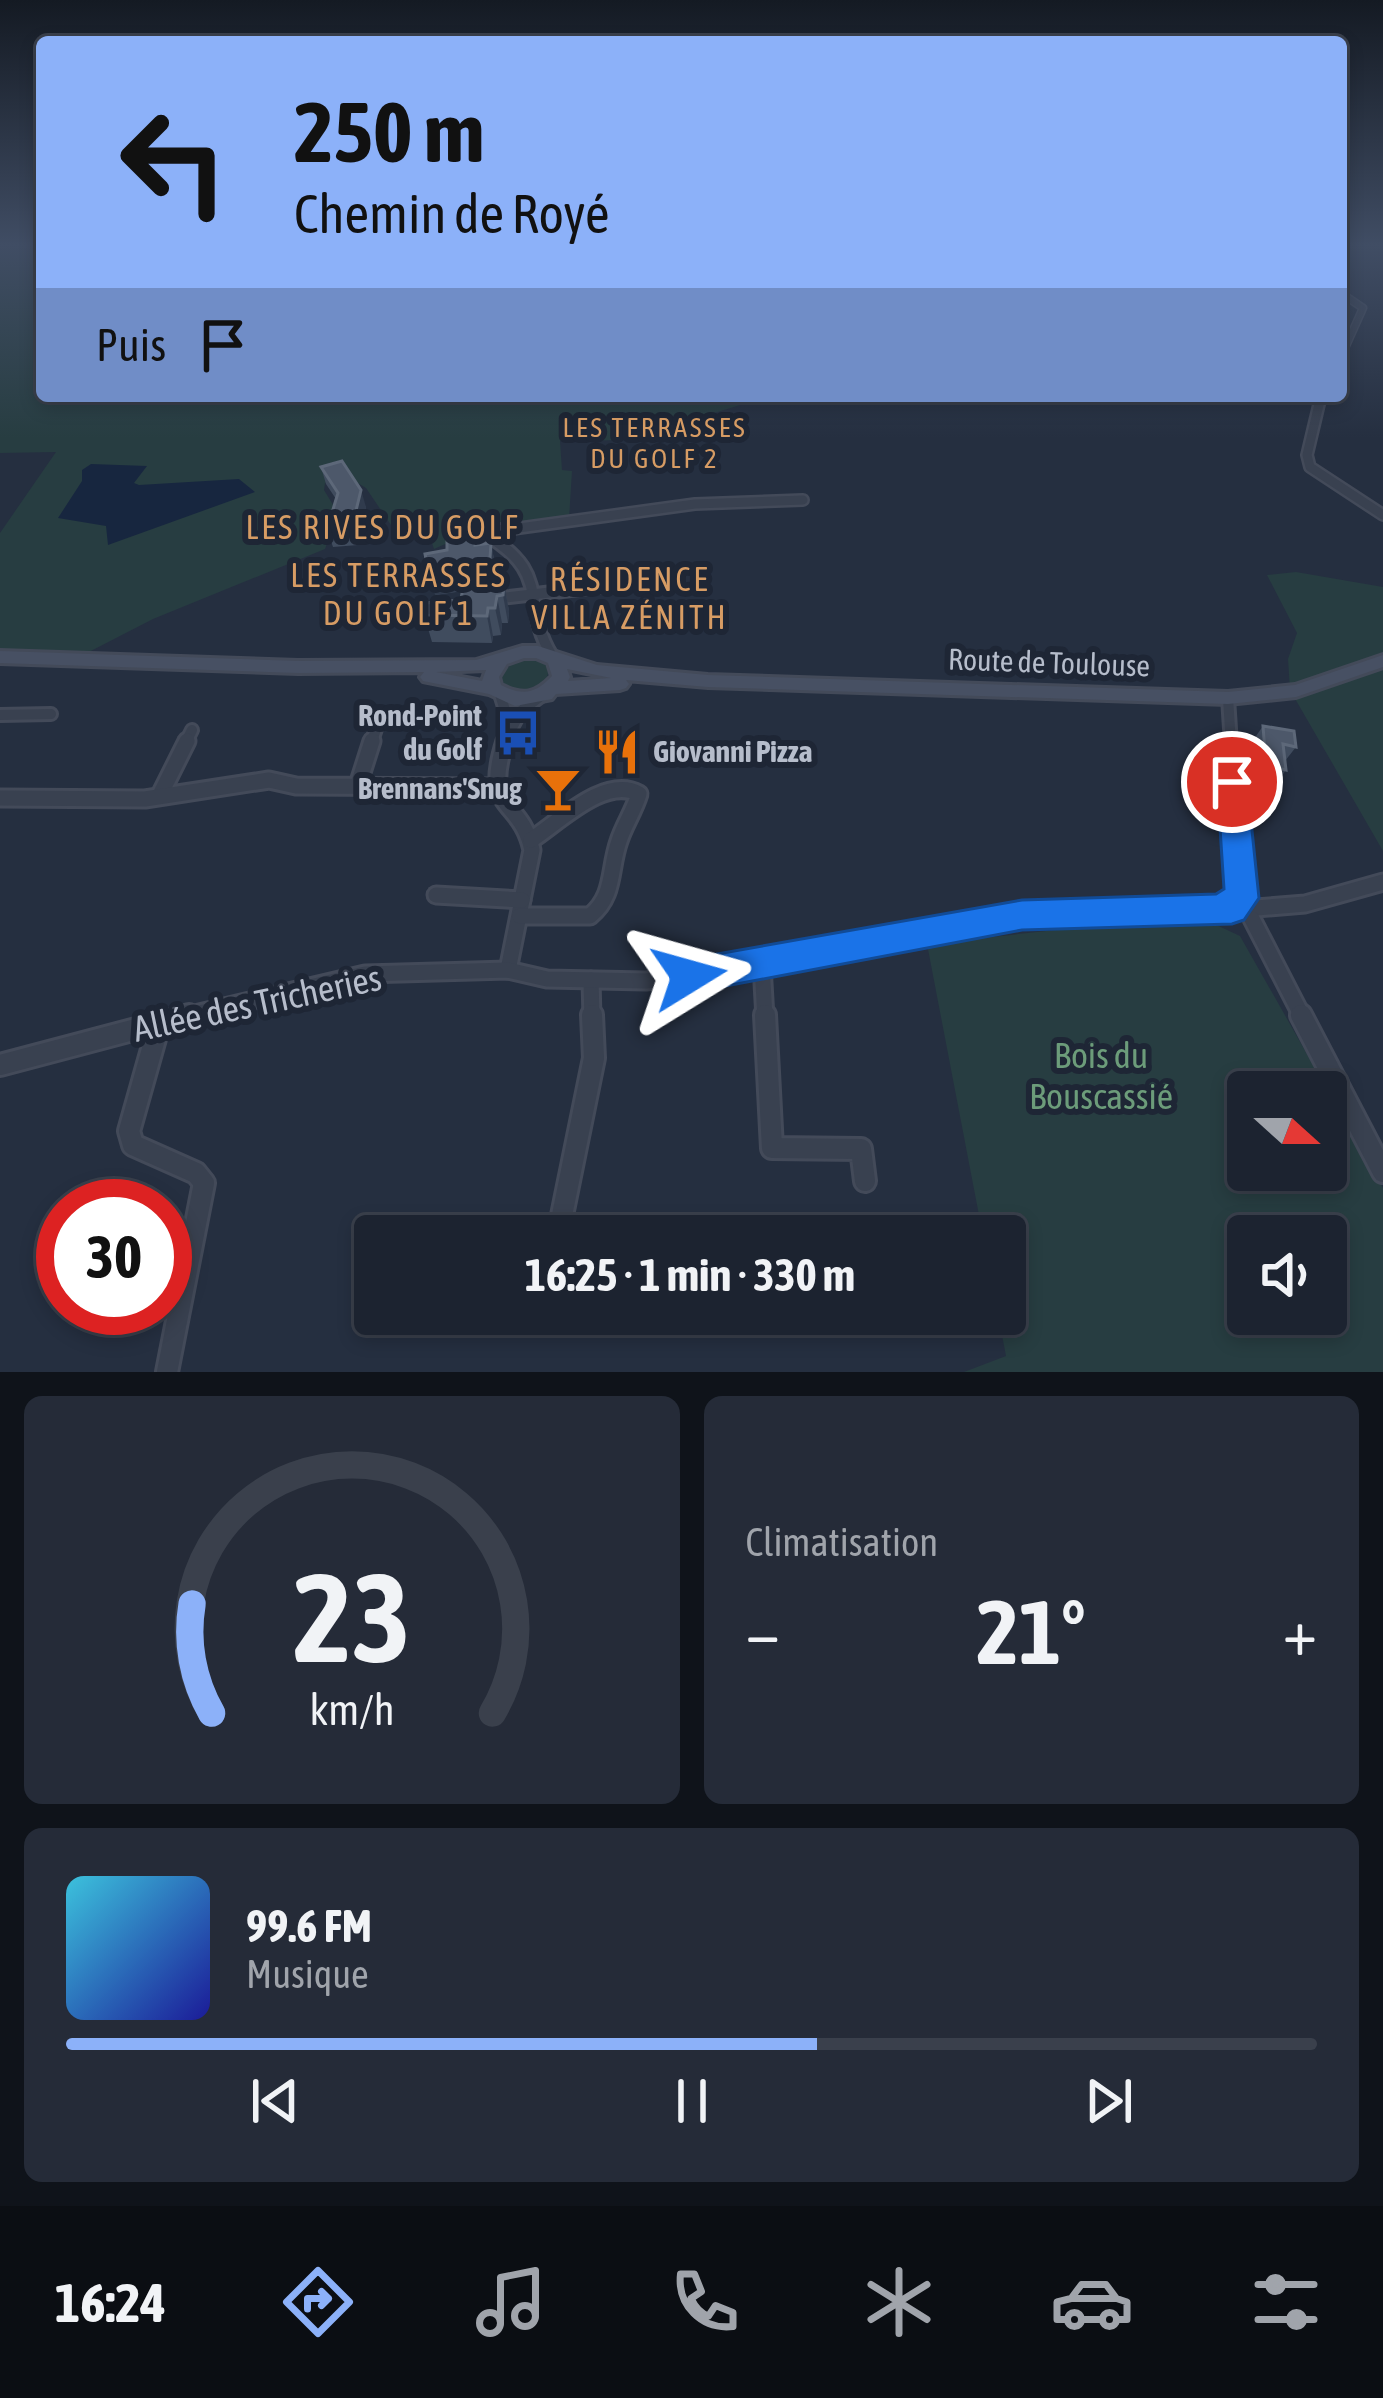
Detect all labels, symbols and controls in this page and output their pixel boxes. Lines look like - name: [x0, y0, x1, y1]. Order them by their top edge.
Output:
- icon: left: [96, 84, 252, 240]
- text: 250 m: [294, 84, 484, 180]
- text: Chemin de Royé: [294, 183, 609, 244]
- icon: arrive: [190, 312, 256, 378]
- text: Puis: [96, 319, 166, 371]
- district label: LES TERRASSES DU GOLF 2: [562, 412, 748, 474]
- district label: LES RIVES DU GOLF: [245, 508, 521, 546]
- district label: LES TERRASSES DU GOLF 1: [290, 556, 508, 632]
- district label: RÉSIDENCE VILLA ZÉNITH: [531, 560, 729, 636]
- street label: Route de Toulouse: [947, 641, 1151, 683]
- place label: Rond-Point du Golf: [358, 698, 483, 766]
- bus stop icon: Rond-Point du Golf: [493, 708, 543, 758]
- restaurant icon: Giovanni Pizza: [592, 727, 642, 777]
- pin: [1181, 731, 1283, 833]
- place label: Giovanni Pizza: [653, 734, 813, 768]
- icon: arrive: [1199, 749, 1265, 815]
- bar icon: Brennans'Snug: [533, 764, 583, 814]
- place label: Brennans'Snug: [358, 771, 522, 805]
- position arrow: [626, 913, 752, 1039]
- street label: Allée des Tricheries: [129, 956, 385, 1050]
- park label: Bois du Bouscassié: [1029, 1034, 1173, 1117]
- north arrow: [1227, 1071, 1347, 1191]
- map controls: [1227, 1071, 1347, 1335]
- speed limit sign: 30: [36, 1179, 192, 1335]
- button: sound: [1227, 1215, 1347, 1335]
- text: 16:25 · 1 min · 330 m: [525, 1249, 855, 1301]
- text: Climatisation: [746, 1520, 938, 1564]
- text: 23: [293, 1545, 410, 1688]
- text: 21°: [977, 1580, 1086, 1683]
- text: −: [746, 1593, 780, 1669]
- text: +: [1283, 1593, 1317, 1669]
- text: km/h: [309, 1685, 394, 1734]
- text: 99.6 FM: [246, 1900, 372, 1952]
- text: Musique: [246, 1952, 369, 1996]
- icon: previous: [242, 2068, 308, 2134]
- icon: pause: [659, 2068, 725, 2134]
- icon: next: [1076, 2068, 1142, 2134]
- icon: directions: [276, 2260, 360, 2344]
- icon: music: [469, 2260, 553, 2344]
- icon: phone: [663, 2260, 747, 2344]
- icon: climate: [857, 2260, 941, 2344]
- icon: car: [1050, 2260, 1134, 2344]
- icon: filters: [1244, 2260, 1328, 2344]
- text: 16:24: [55, 2272, 166, 2333]

